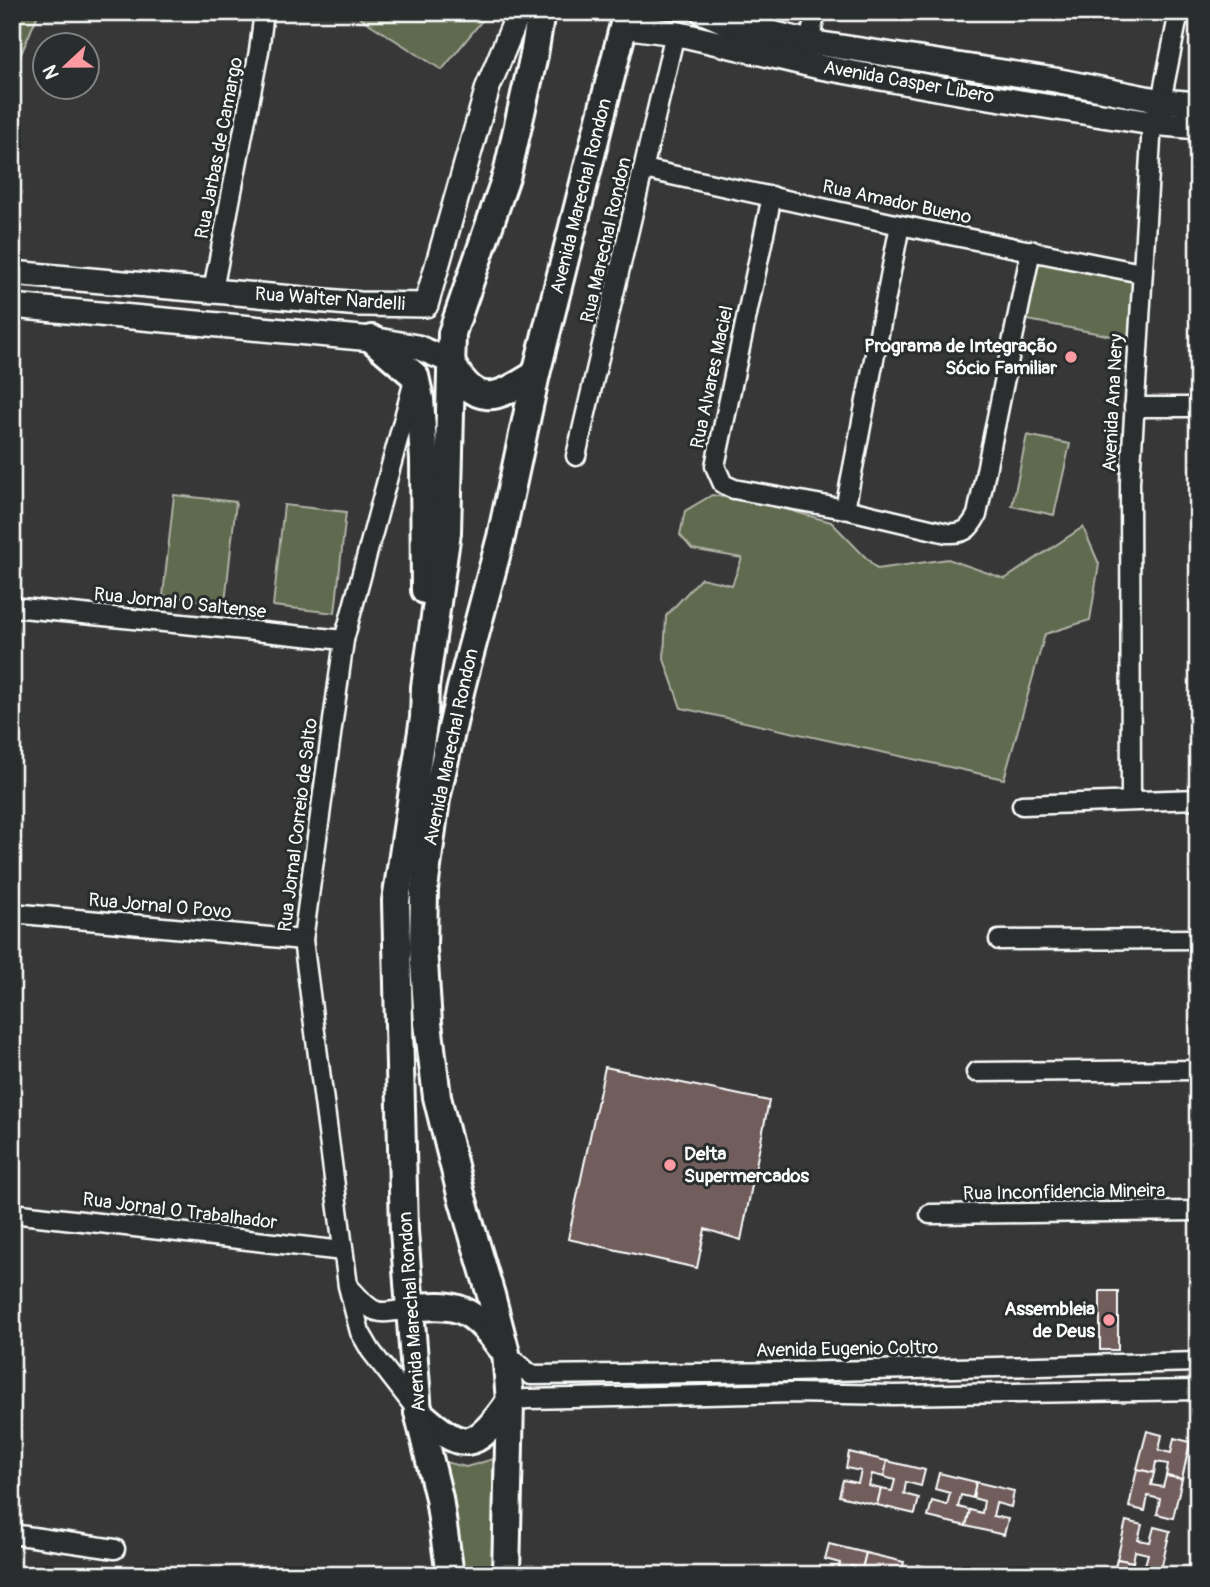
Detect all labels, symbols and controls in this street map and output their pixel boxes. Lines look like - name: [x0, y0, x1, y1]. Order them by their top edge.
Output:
- north arrow: [32, 32, 102, 102]
- street label: Rua Jarbas de Camargo: [190, 55, 248, 241]
- street label: Avenida Casper Libero: [822, 55, 996, 109]
- text: N: [38, 61, 65, 82]
- street label: Avenida Marechal Rondon: [545, 96, 617, 296]
- street label: Rua Marechal Rondon: [575, 155, 637, 325]
- street label: Rua Amador Bueno: [820, 174, 974, 230]
- street label: Rua Walter Nardelli: [254, 282, 406, 316]
- street label: Rua Alvares Maciel: [685, 303, 739, 451]
- street label: Avenida Ana Nery: [1097, 333, 1129, 473]
- place label: Programa de Integração Sócio Familiar: [864, 334, 1058, 380]
- marker: Programa de Integração Sócio Familiar: [1063, 349, 1079, 365]
- street label: Rua Jornal O Saltense: [93, 582, 268, 624]
- street label: Avenida Marechal Rondon: [418, 646, 484, 848]
- street label: Rua Jornal Correio de Salto: [273, 717, 323, 933]
- street label: Rua Jornal O Povo: [87, 888, 233, 924]
- place label: Delta Supermercados: [684, 1142, 809, 1188]
- marker: Delta Supermercados: [662, 1157, 678, 1173]
- street label: Rua Inconfidencia Mineira: [963, 1178, 1166, 1206]
- street label: Rua Jornal O Trabalhador: [81, 1187, 279, 1235]
- street label: Avenida Marechal Rondon: [393, 1211, 431, 1413]
- place label: Assembleia de Deus: [1004, 1297, 1095, 1343]
- marker: Assembleia de Deus: [1101, 1312, 1117, 1328]
- street label: Avenida Eugenio Coltro: [756, 1335, 938, 1363]

